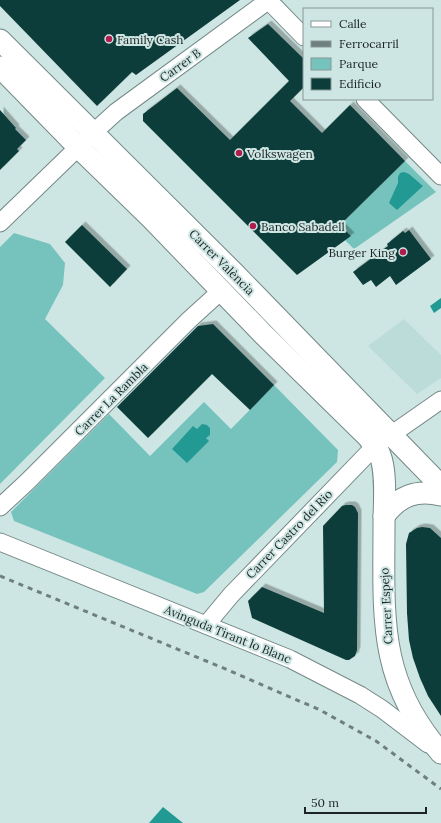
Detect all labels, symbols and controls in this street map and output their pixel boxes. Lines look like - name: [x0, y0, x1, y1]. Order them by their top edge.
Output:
- legend: [303, 8, 433, 100]
- text: Calle: [339, 16, 367, 31]
- place label: Family Cash: [117, 32, 183, 47]
- marker: Family Cash: [104, 34, 114, 44]
- text: Ferrocarril: [339, 36, 399, 51]
- street label: Carrer B: [156, 45, 204, 85]
- text: Parque: [339, 56, 379, 71]
- text: Edificio: [339, 76, 381, 91]
- place label: Volkswagen: [246, 146, 313, 161]
- marker: Volkswagen: [234, 148, 244, 158]
- place label: Banco Sabadell: [261, 219, 345, 234]
- marker: Banco Sabadell: [248, 221, 258, 231]
- street label: Carrer València: [186, 226, 258, 298]
- place label: Burger King: [328, 245, 395, 260]
- marker: Burger King: [398, 247, 408, 257]
- street label: Carrer La Rambla: [71, 359, 151, 439]
- street label: Carrer Castro del Rio: [243, 486, 335, 582]
- street label: Carrer Espejo: [377, 567, 395, 645]
- street label: Avinguda Tirant lo Blanc: [161, 601, 294, 666]
- scale bar: [305, 789, 426, 815]
- text: 50 m: [311, 795, 339, 810]

